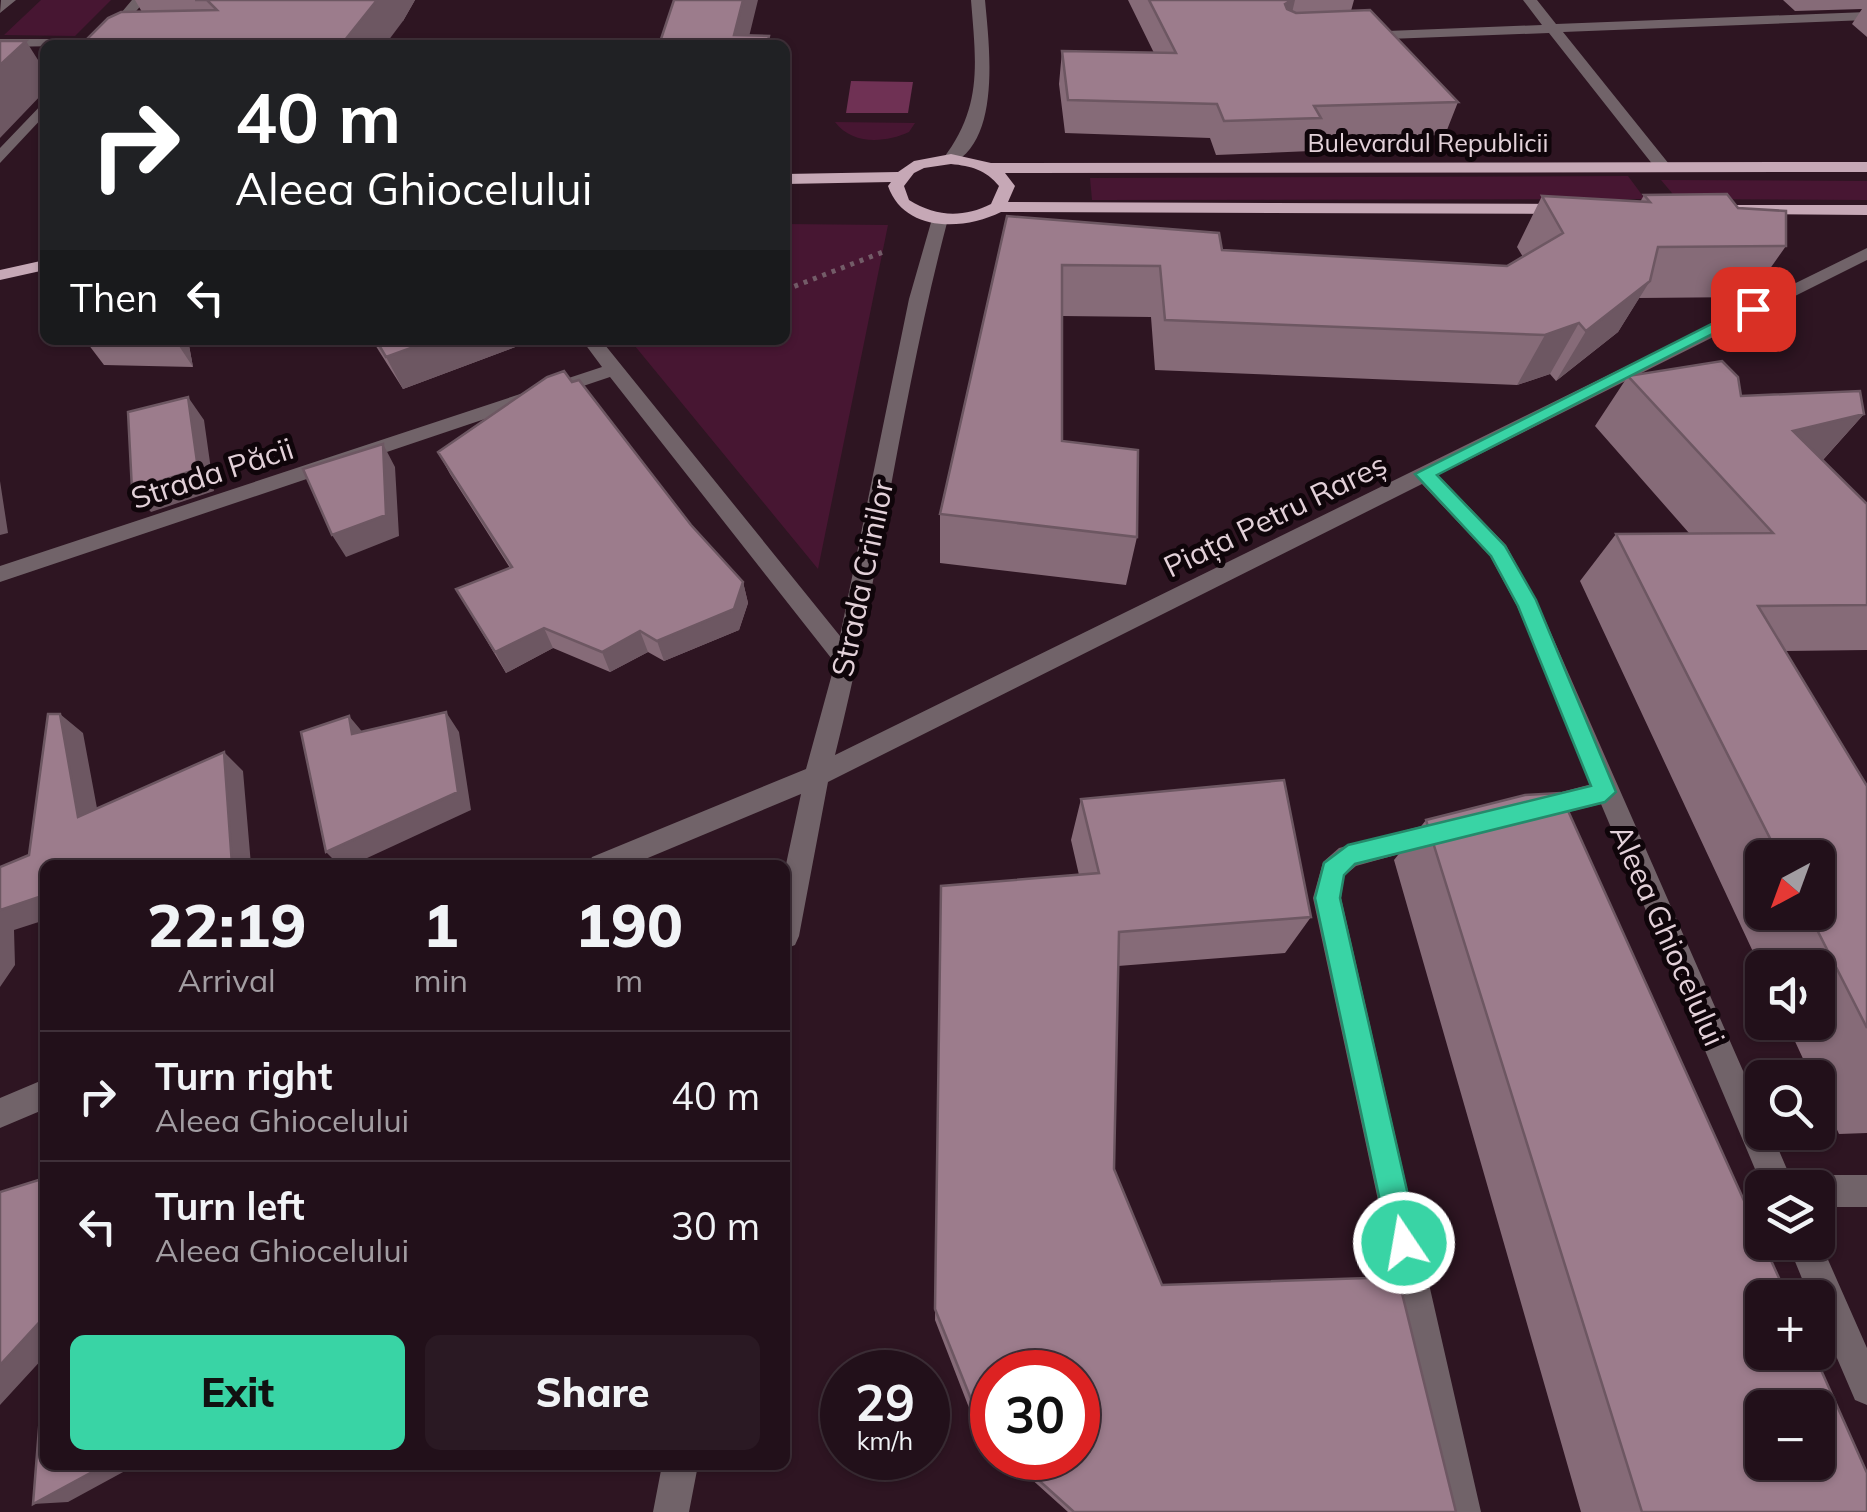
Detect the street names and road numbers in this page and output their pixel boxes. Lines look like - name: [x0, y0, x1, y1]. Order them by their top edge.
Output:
- street label: Bulevardul Republicii: [1308, 127, 1548, 158]
- street label: Strada Păcii: [126, 429, 298, 517]
- street label: Piața Petru Rareș: [1157, 445, 1393, 585]
- street label: Strada Crinilor: [823, 476, 901, 680]
- street label: Aleea Ghiocelului: [1602, 818, 1734, 1052]

